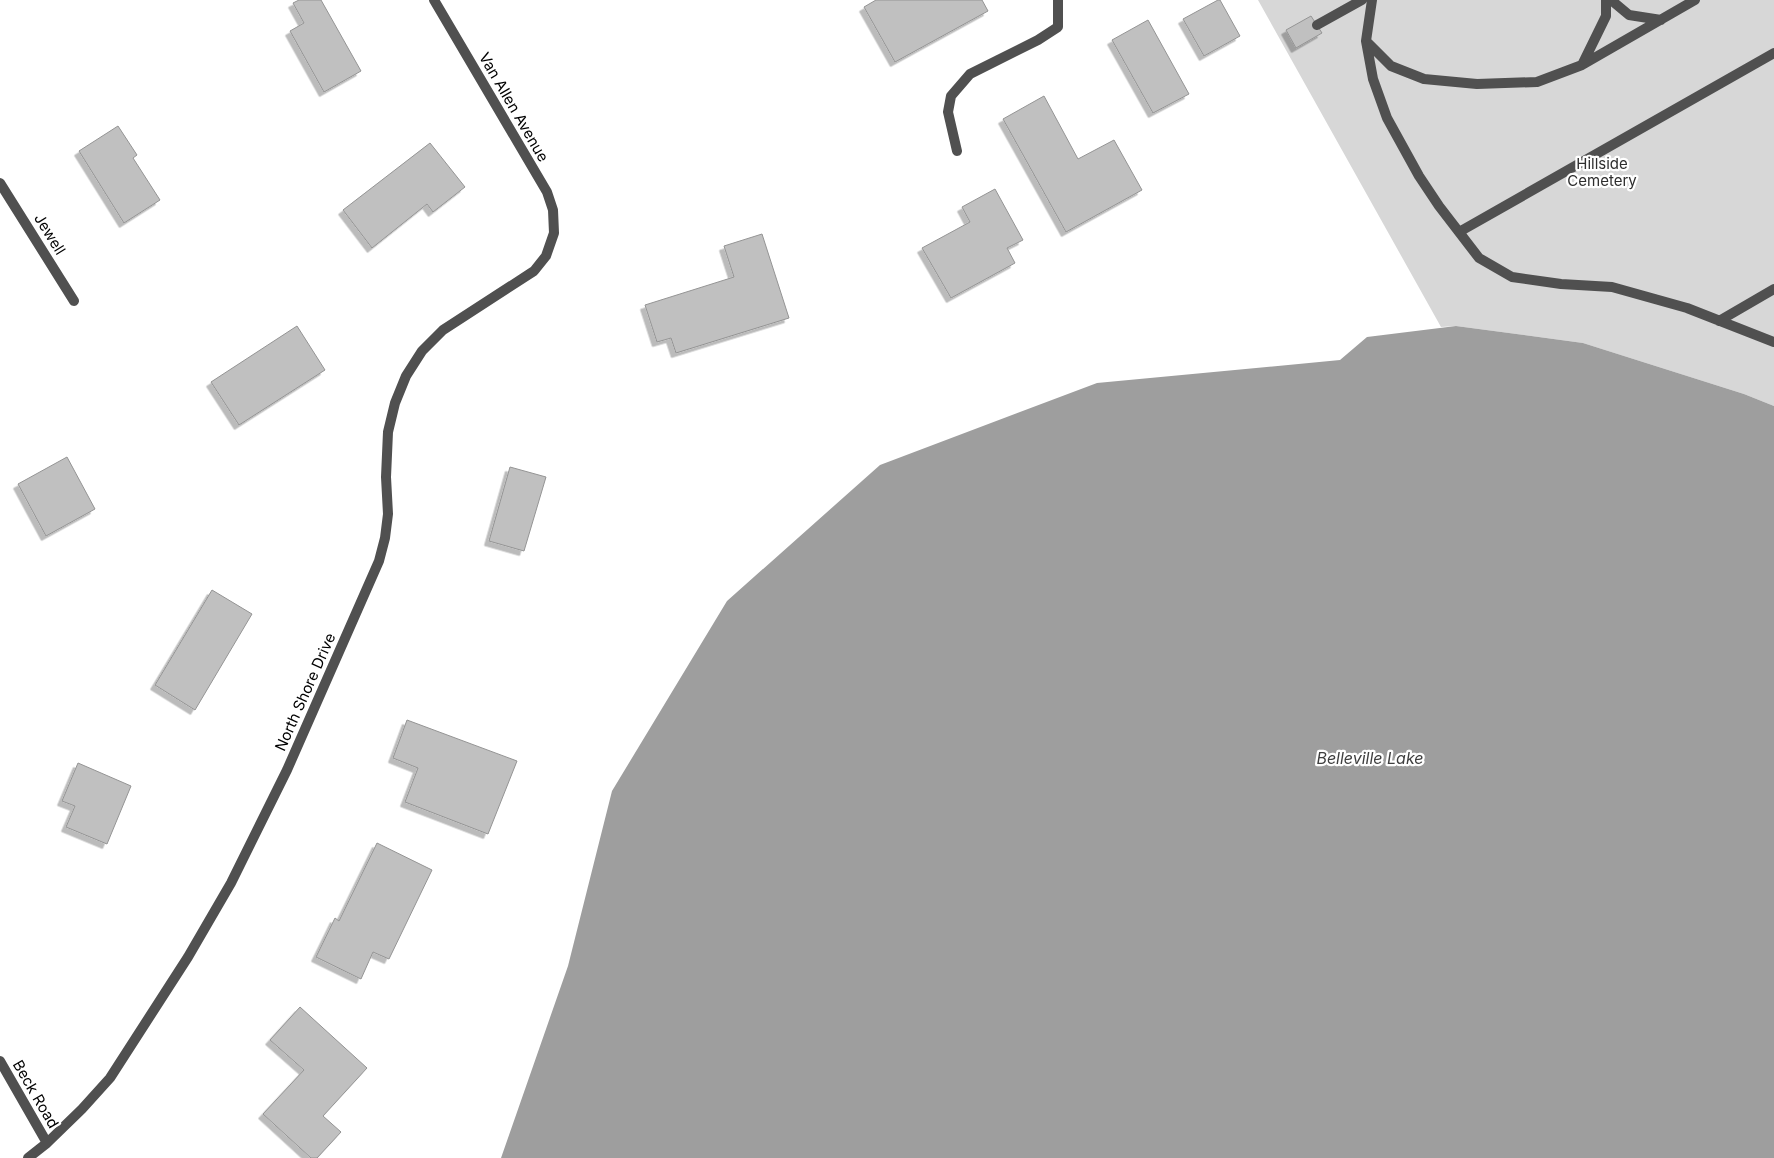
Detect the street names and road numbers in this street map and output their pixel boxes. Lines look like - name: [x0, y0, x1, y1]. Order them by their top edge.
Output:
- street label: Van Allen Avenue: [475, 49, 553, 165]
- street label: Jewell: [30, 210, 70, 258]
- street label: North Shore Drive: [270, 630, 340, 754]
- street label: Beck Road: [9, 1056, 63, 1132]

